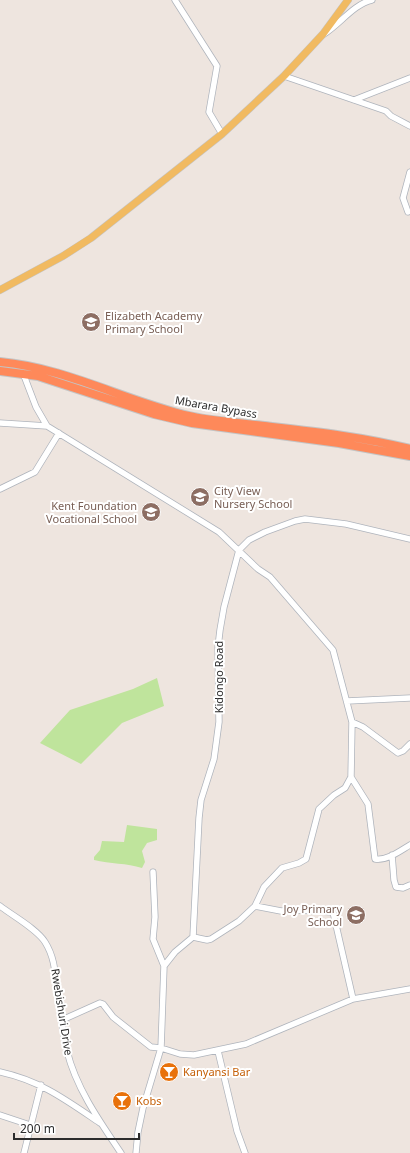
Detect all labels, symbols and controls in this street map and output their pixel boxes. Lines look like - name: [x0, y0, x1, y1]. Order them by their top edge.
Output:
- place label: Elizabeth Academy Primary School: [105, 308, 202, 336]
- school or university icon: Elizabeth Academy Primary School: [80, 311, 102, 333]
- street label: Mbarara Bypass: [174, 392, 258, 421]
- place label: City View Nursery School: [214, 483, 292, 511]
- school or university icon: City View Nursery School: [189, 486, 211, 508]
- place label: Kent Foundation Vocational School: [46, 498, 137, 526]
- school or university icon: Kent Foundation Vocational School: [140, 501, 162, 523]
- street label: Kidongo Road: [211, 641, 226, 713]
- place label: Joy Primary School: [282, 901, 342, 929]
- school or university icon: Joy Primary School: [345, 904, 367, 926]
- street label: Rwebishuri Drive: [48, 967, 77, 1056]
- bar icon: Kanyansi Bar: [158, 1061, 180, 1083]
- place label: Kanyansi Bar: [183, 1064, 251, 1079]
- bar icon: Kobs: [111, 1090, 133, 1112]
- place label: Kobs: [136, 1093, 162, 1108]
- scale bar: [14, 1115, 139, 1141]
- text: 200 m: [20, 1120, 55, 1137]

